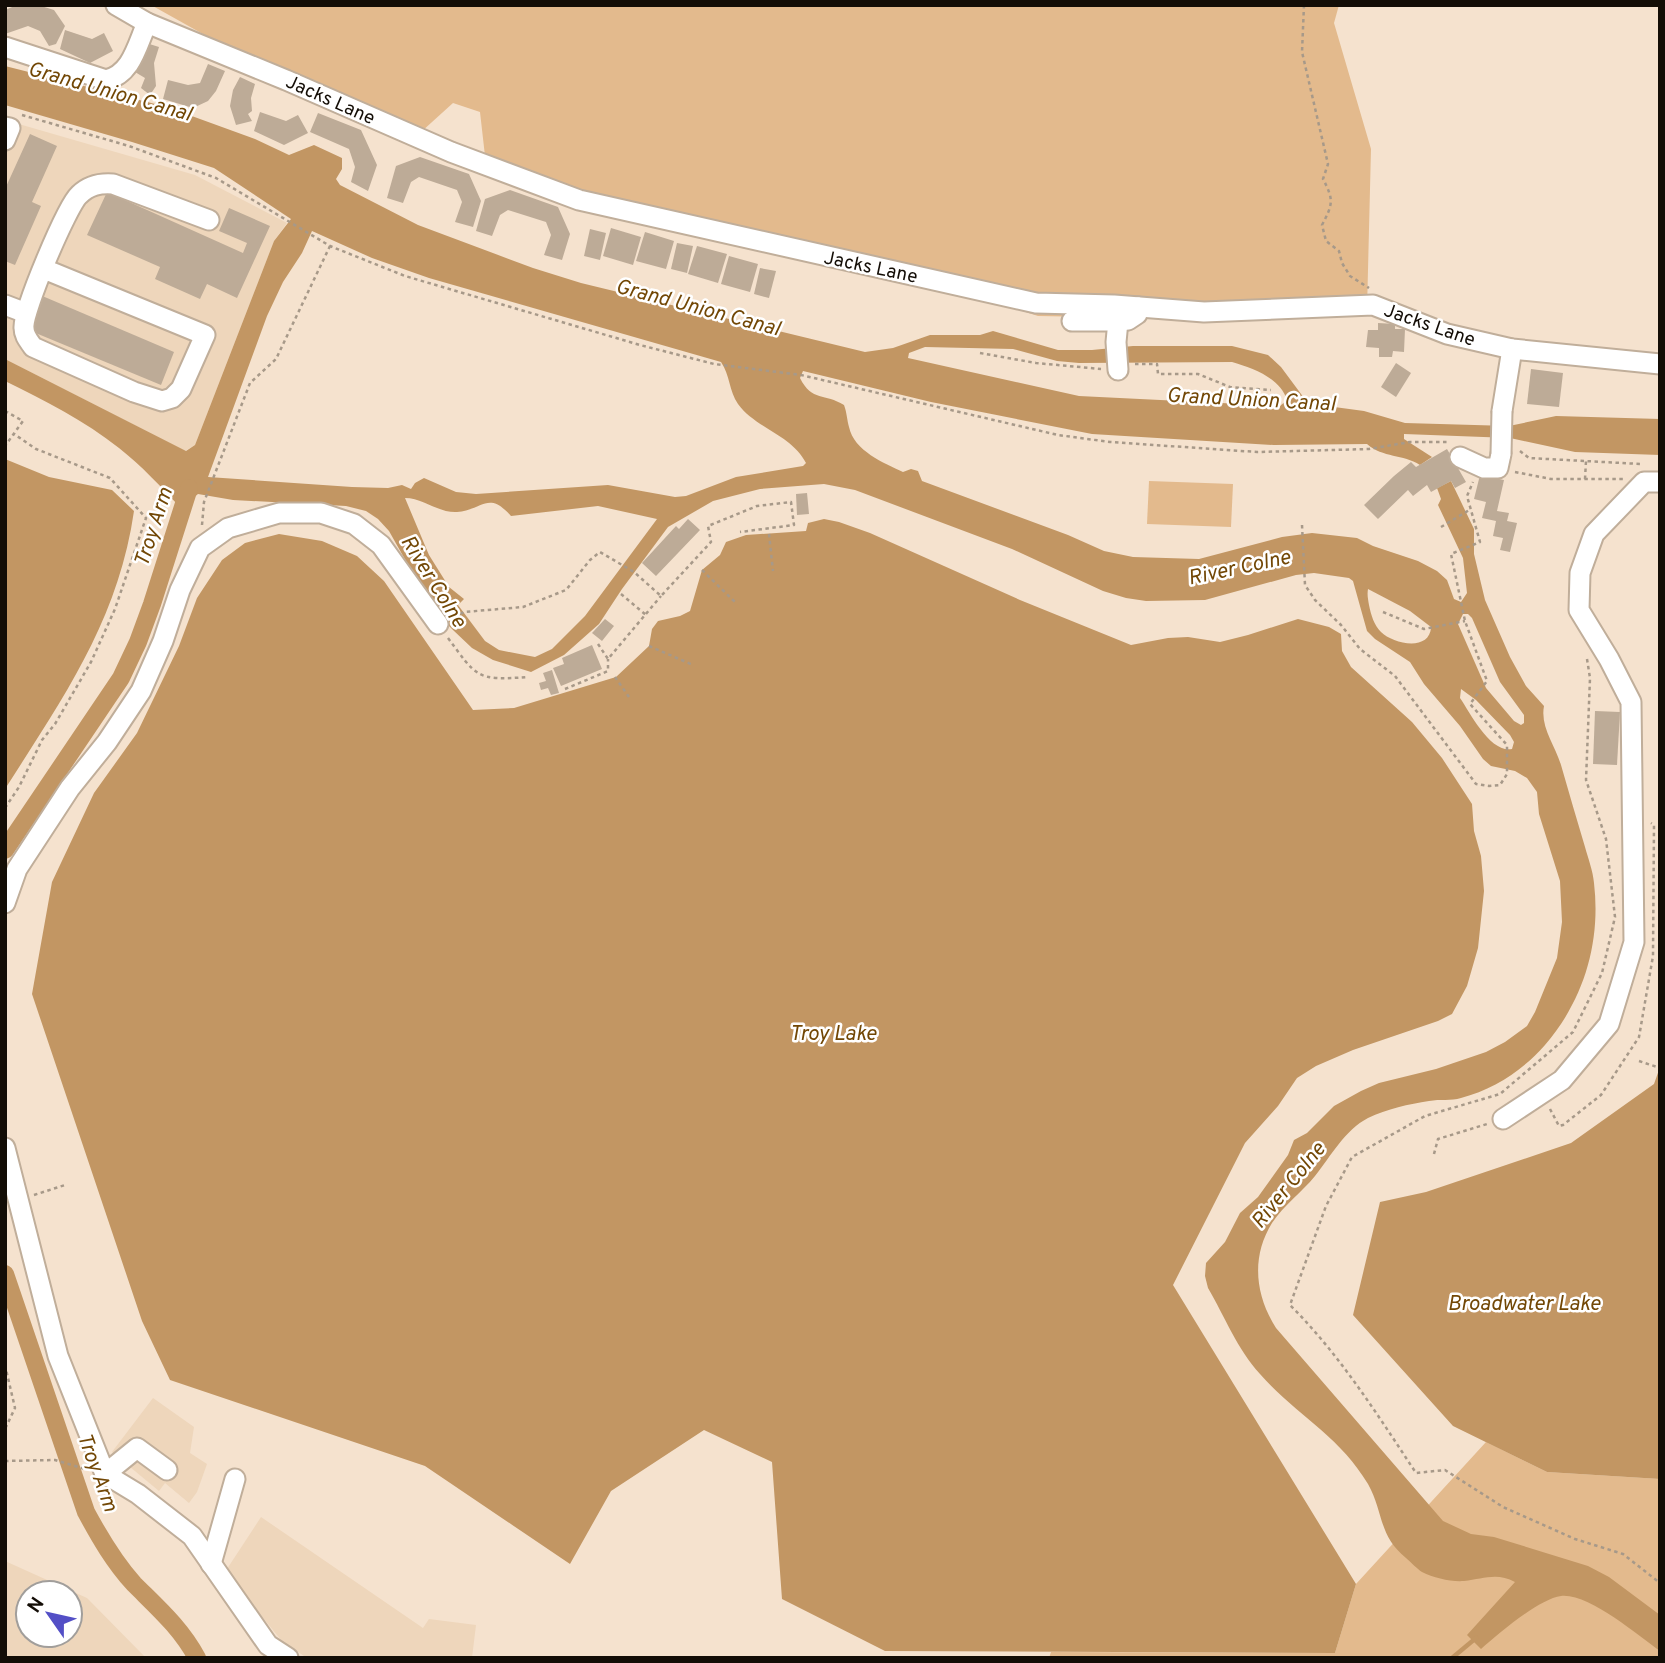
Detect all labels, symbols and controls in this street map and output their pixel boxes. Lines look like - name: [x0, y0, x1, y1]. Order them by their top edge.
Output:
- water label: Grand Union Canal: [25, 56, 196, 129]
- street label: Jacks Lane: [282, 70, 379, 131]
- street label: Jacks Lane: [821, 246, 920, 290]
- water label: Grand Union Canal: [612, 274, 784, 344]
- street label: Jacks Lane: [1380, 299, 1478, 353]
- water label: Grand Union Canal: [1166, 383, 1338, 418]
- water label: Troy Arm: [129, 484, 180, 571]
- water label: River Colne: [394, 531, 472, 634]
- water label: River Colne: [1186, 544, 1294, 592]
- water label: Troy Lake: [790, 1021, 878, 1048]
- water label: River Colne: [1246, 1136, 1333, 1235]
- water label: Broadwater Lake: [1448, 1291, 1602, 1318]
- water label: Troy Arm: [70, 1429, 124, 1516]
- north arrow: [14, 1579, 84, 1649]
- text: N: [23, 1593, 50, 1618]

